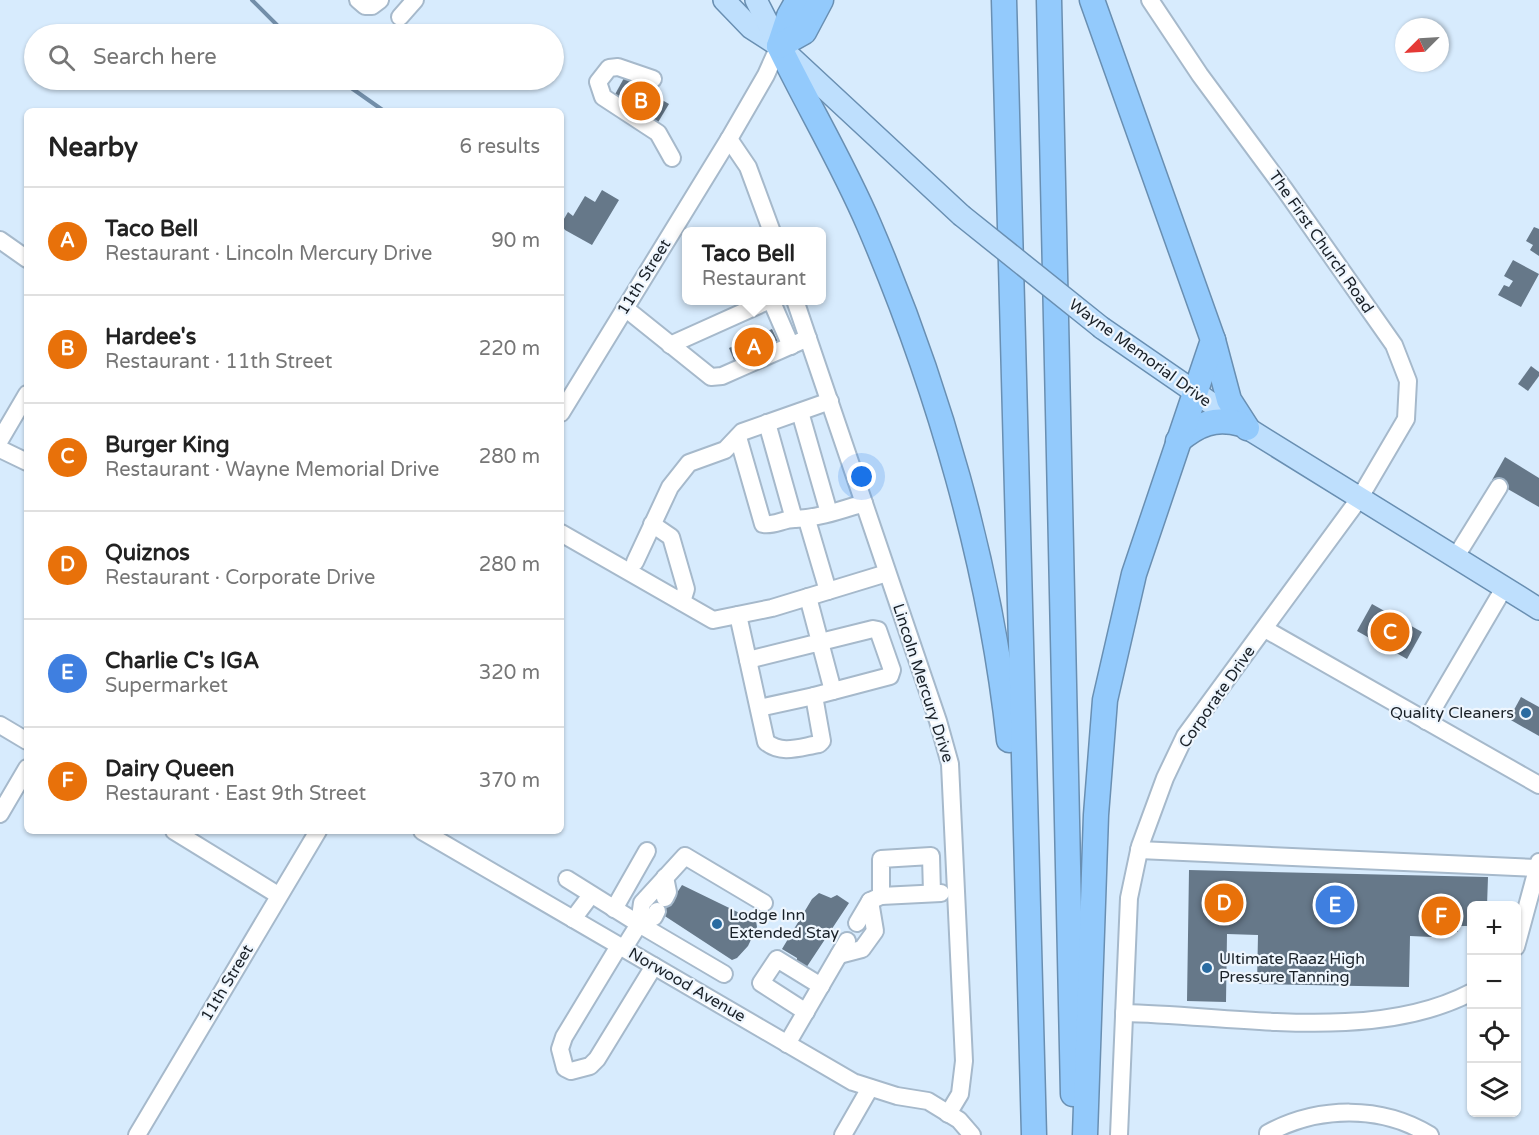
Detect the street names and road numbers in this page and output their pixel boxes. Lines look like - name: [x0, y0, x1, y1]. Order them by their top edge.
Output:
- street label: The First Church Road: [1264, 167, 1378, 317]
- street label: 11th Street: [613, 235, 675, 319]
- street label: Wayne Memorial Drive: [1065, 295, 1215, 411]
- street label: Lincoln Mercury Drive: [888, 601, 958, 765]
- street label: Corporate Drive: [1174, 642, 1260, 752]
- street label: 11th Street: [196, 941, 258, 1025]
- street label: Norwood Avenue: [625, 943, 749, 1027]

